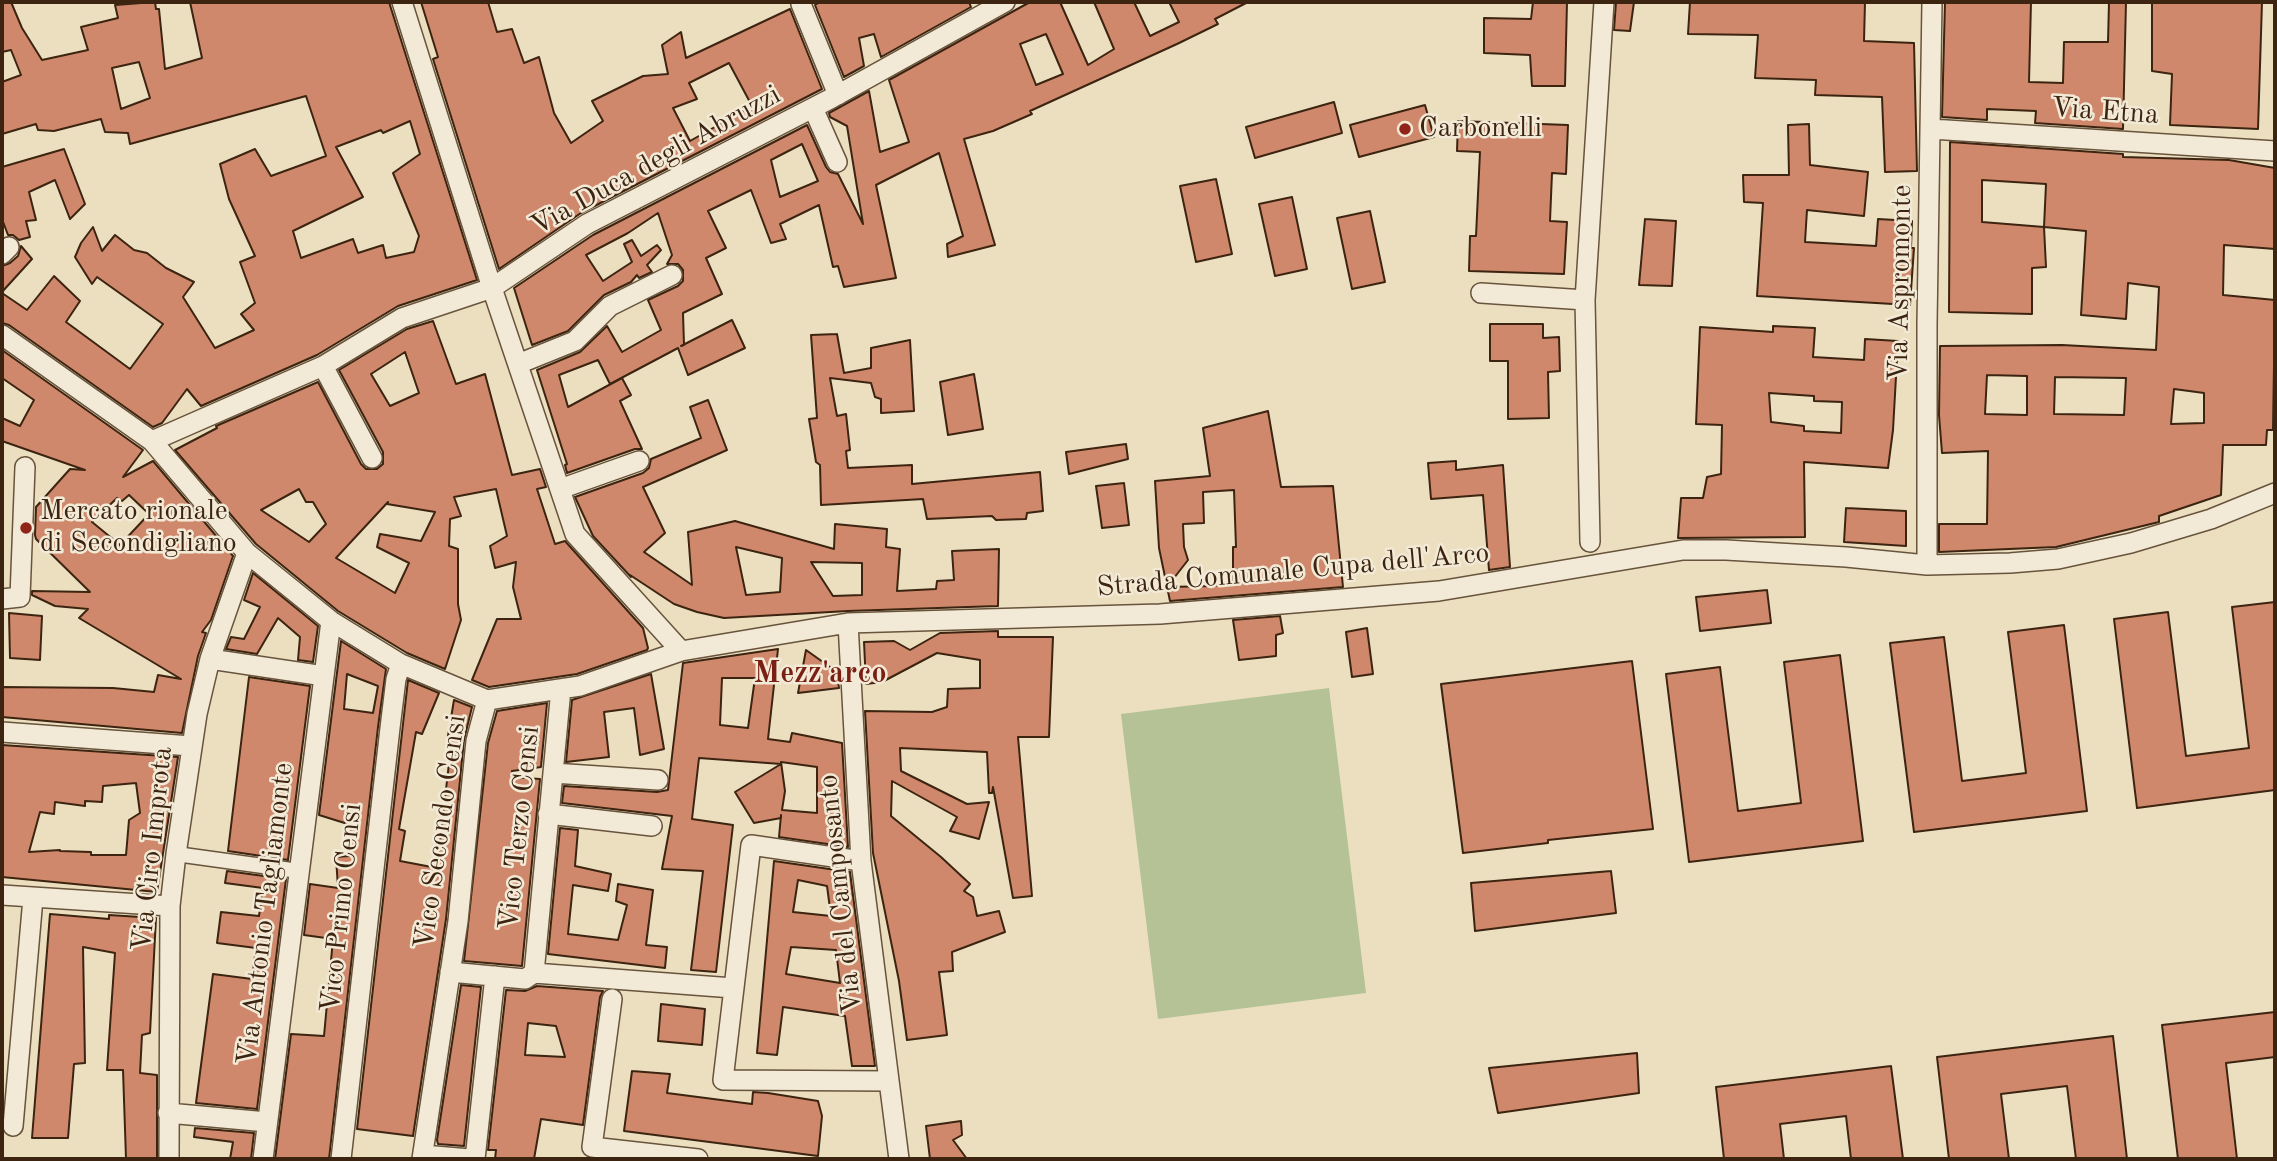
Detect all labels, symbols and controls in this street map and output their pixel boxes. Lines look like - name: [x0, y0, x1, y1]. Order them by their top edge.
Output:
- street label: Via Duca degli Abruzzi: [525, 78, 787, 244]
- street label: Via Etna: [2050, 91, 2160, 133]
- place label: Carbonelli: [1419, 112, 1542, 146]
- marker: Carbonelli: [1397, 121, 1413, 137]
- street label: Via Aspromonte: [1882, 184, 1920, 382]
- place label: Mercato rionale di Secondigliano: [40, 495, 237, 561]
- marker: Mercato rionale di Secondigliano: [18, 520, 34, 536]
- street label: Strada Comunale Cupa dell'Arco: [1095, 537, 1491, 605]
- district label: Mezz'arco: [753, 656, 887, 692]
- street label: Vico Secondo Censi: [408, 713, 474, 951]
- street label: Vico Terzo Censi: [493, 724, 547, 932]
- street label: Via Ciro Improta: [126, 745, 180, 953]
- street label: Via Antonio Tagliamonte: [231, 761, 301, 1067]
- street label: Via del Camposanto: [812, 773, 870, 1015]
- street label: Vico Primo Censi: [314, 802, 370, 1014]

